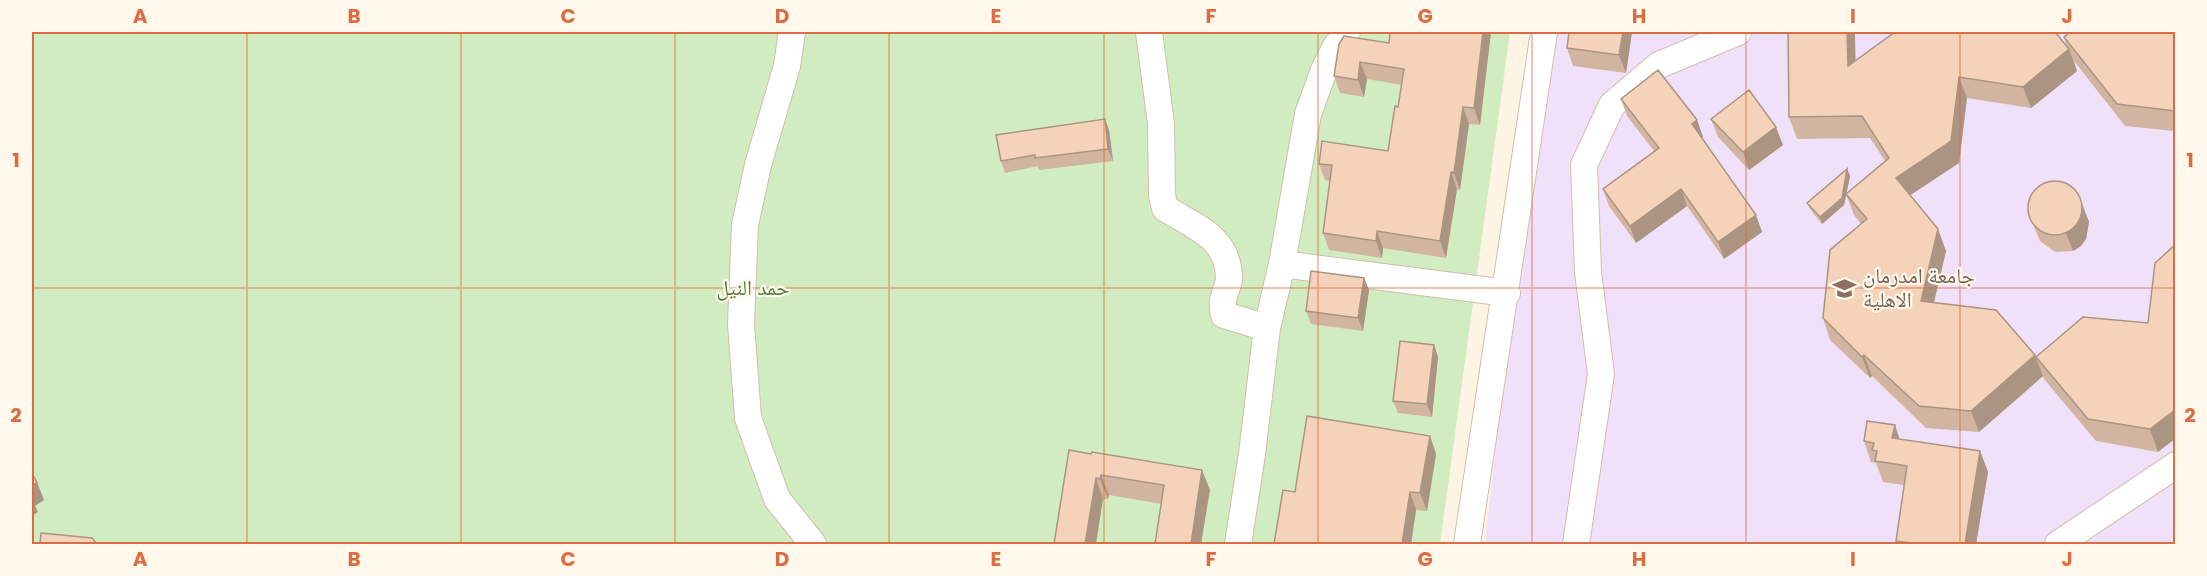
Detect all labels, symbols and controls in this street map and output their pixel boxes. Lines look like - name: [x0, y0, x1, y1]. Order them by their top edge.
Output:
- text: A: [133, 2, 148, 30]
- text: B: [347, 2, 361, 30]
- text: C: [560, 2, 576, 30]
- text: D: [775, 2, 789, 30]
- text: E: [991, 2, 1001, 30]
- text: F: [1206, 2, 1217, 30]
- text: G: [1417, 2, 1433, 30]
- text: H: [1632, 2, 1646, 30]
- text: I: [1850, 2, 1856, 30]
- text: J: [2061, 2, 2073, 30]
- text: 1: [12, 146, 20, 174]
- text: 1: [2186, 146, 2194, 174]
- place label: جامعة امدرمان الاهلية: [1863, 261, 1975, 314]
- park label: حمد النيل: [716, 273, 790, 302]
- school or university icon: جامعة امدرمان الاهلية: [1832, 275, 1858, 301]
- text: 2: [10, 401, 22, 429]
- text: 2: [2184, 401, 2196, 429]
- text: A: [133, 545, 148, 573]
- text: B: [347, 545, 361, 573]
- text: C: [560, 545, 576, 573]
- text: D: [775, 545, 789, 573]
- text: E: [991, 545, 1001, 573]
- text: F: [1206, 545, 1217, 573]
- text: G: [1417, 545, 1433, 573]
- text: H: [1632, 545, 1646, 573]
- text: I: [1850, 545, 1856, 573]
- text: J: [2061, 545, 2073, 573]

